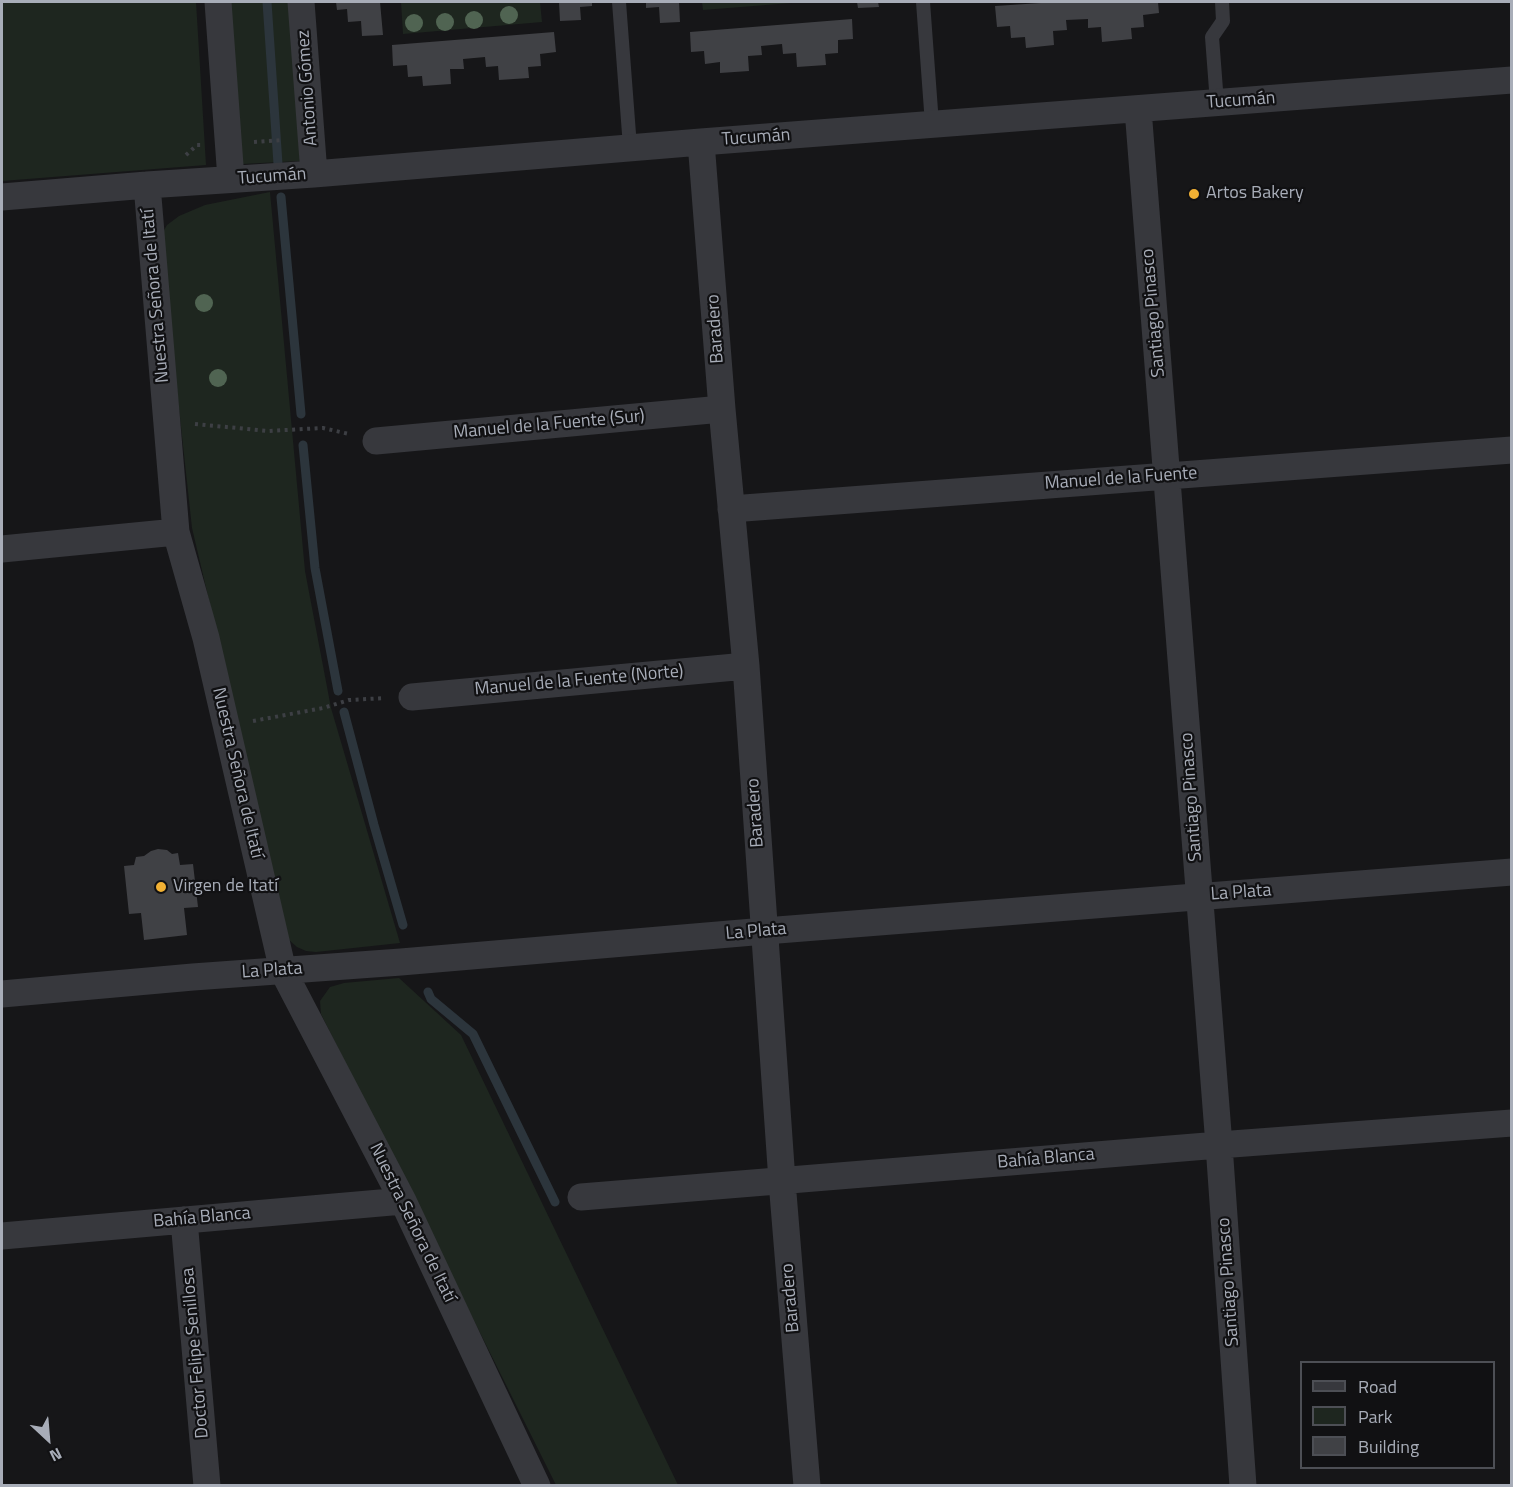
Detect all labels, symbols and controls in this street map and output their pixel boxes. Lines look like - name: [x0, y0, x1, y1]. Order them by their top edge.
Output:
- street label: Antonio Gómez: [293, 29, 323, 147]
- street label: Tucumán: [1206, 88, 1276, 114]
- street label: Tucumán: [721, 125, 791, 151]
- street label: Tucumán: [237, 164, 307, 190]
- place label: Artos Bakery: [1206, 183, 1304, 205]
- marker: Artos Bakery: [1187, 187, 1201, 201]
- street label: Nuestra Señora de Itatí: [138, 208, 174, 384]
- street label: Santiago Pinasco: [1138, 248, 1170, 378]
- street label: Baradero: [703, 294, 729, 364]
- street label: Manuel de la Fuente (Sur): [452, 406, 646, 444]
- street label: Manuel de la Fuente: [1044, 463, 1198, 495]
- street label: Manuel de la Fuente (Norte): [474, 661, 684, 701]
- street label: Nuestra Señora de Itatí: [207, 686, 267, 860]
- street label: Santiago Pinasco: [1177, 732, 1207, 862]
- street label: Baradero: [743, 778, 769, 848]
- place label: Virgen de Itatí: [173, 876, 278, 898]
- marker: Virgen de Itatí: [154, 880, 168, 894]
- street label: La Plata: [1210, 880, 1272, 906]
- street label: La Plata: [725, 919, 787, 945]
- street label: La Plata: [241, 958, 303, 984]
- street label: Nuestra Señora de Itatí: [364, 1140, 460, 1306]
- street label: Bahía Blanca: [997, 1144, 1095, 1174]
- street label: Bahía Blanca: [153, 1203, 251, 1233]
- street label: Santiago Pinasco: [1214, 1217, 1244, 1347]
- street label: Baradero: [777, 1262, 805, 1334]
- street label: Doctor Felipe Senillosa: [178, 1267, 214, 1439]
- legend: [1300, 1361, 1495, 1469]
- text: Road: [1358, 1373, 1397, 1400]
- text: Park: [1358, 1403, 1392, 1430]
- north arrow: [18, 1409, 78, 1469]
- text: Building: [1358, 1433, 1419, 1460]
- text: N: [46, 1442, 66, 1468]

